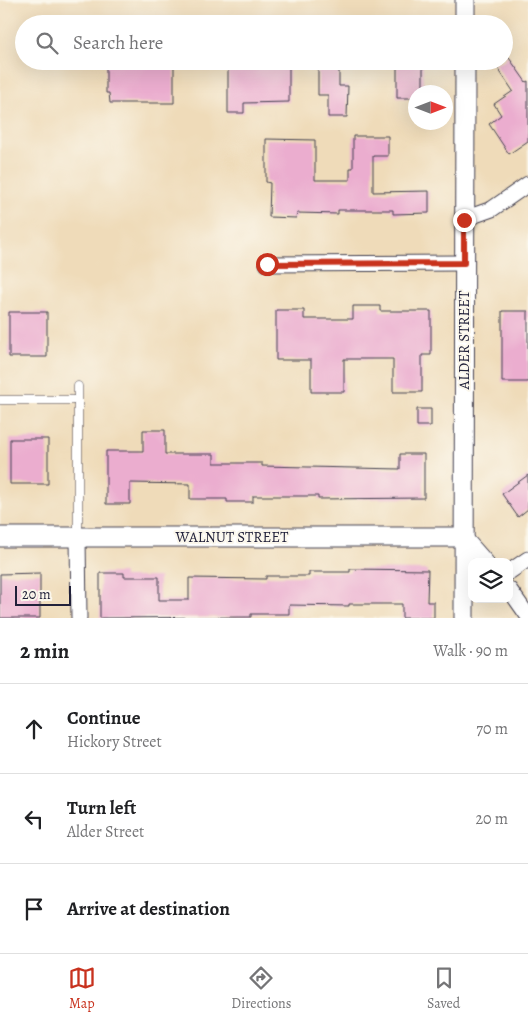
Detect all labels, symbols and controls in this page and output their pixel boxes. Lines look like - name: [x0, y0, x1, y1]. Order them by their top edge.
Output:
- search box: [15, 15, 513, 70]
- icon: search: [33, 29, 61, 57]
- text: Search here: [73, 30, 163, 56]
- north arrow: [408, 85, 453, 130]
- route end: [453, 209, 476, 232]
- route start: [256, 253, 279, 276]
- street label: ALDER STREET: [454, 290, 474, 390]
- street label: WALNUT STREET: [175, 527, 289, 547]
- map controls: [468, 558, 513, 603]
- button: layers: [468, 558, 513, 603]
- scale bar: [15, 583, 71, 606]
- text: 20 m: [22, 585, 51, 604]
- text: 2 min: [20, 637, 69, 665]
- text: Walk · 90 m: [433, 640, 508, 662]
- text: Continue: [67, 705, 141, 731]
- icon: ahead: [20, 715, 48, 743]
- text: 70 m: [476, 718, 508, 740]
- text: Hickory Street: [67, 731, 162, 753]
- text: Turn left: [67, 795, 136, 821]
- icon: left: [20, 805, 48, 833]
- text: 20 m: [475, 808, 508, 830]
- text: Alder Street: [67, 821, 144, 843]
- icon: arrive: [20, 895, 48, 923]
- text: Arrive at destination: [67, 896, 230, 922]
- tab: Map: [68, 964, 96, 1013]
- tab: Directions: [231, 964, 291, 1013]
- tab: Saved: [427, 964, 460, 1013]

